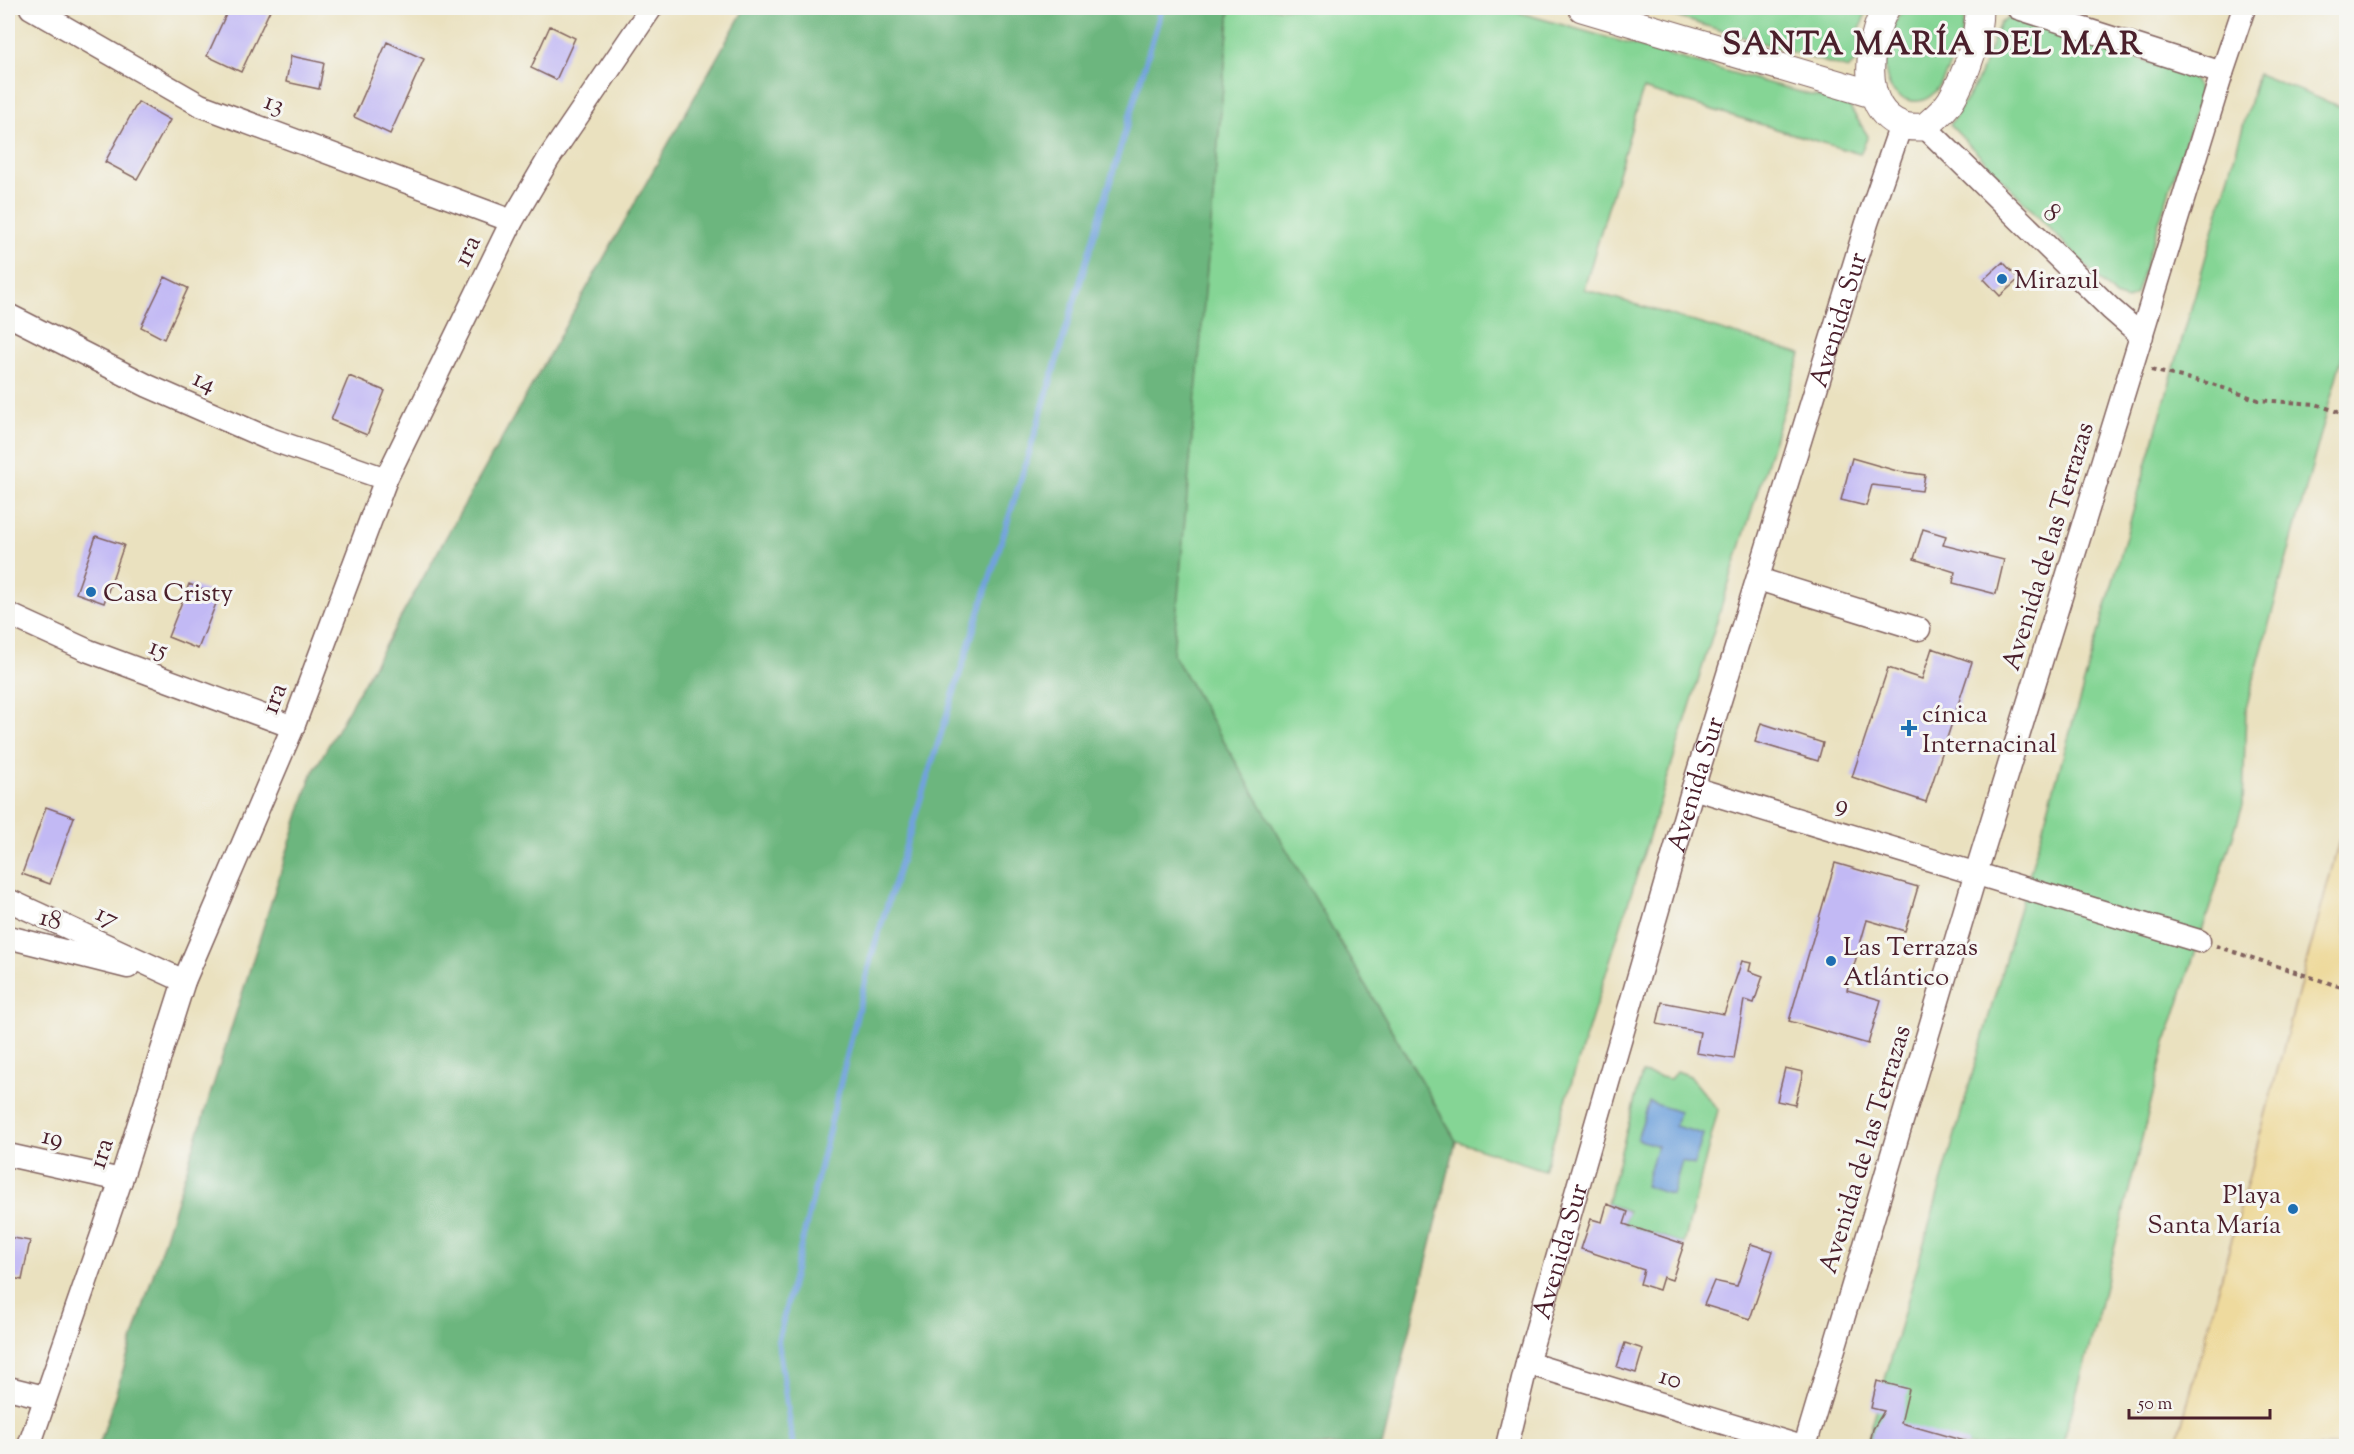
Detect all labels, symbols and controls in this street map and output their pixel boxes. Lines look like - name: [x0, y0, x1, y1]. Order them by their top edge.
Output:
- district label: SANTA MARÍA DEL MAR: [1722, 23, 2144, 69]
- street label: 13: [259, 84, 290, 125]
- street label: 8: [2034, 196, 2069, 232]
- street label: 1ra: [445, 229, 492, 273]
- street label: Avenida Sur: [1801, 248, 1878, 393]
- place label: Mirazul: [2014, 263, 2099, 300]
- marker: Mirazul: [1995, 272, 2009, 286]
- street label: 14: [186, 361, 222, 404]
- street label: Avenida de las Terrazas: [1994, 418, 2105, 676]
- place label: Casa Cristy: [103, 576, 233, 613]
- marker: Casa Cristy: [84, 585, 98, 599]
- street label: 15: [143, 629, 173, 670]
- street label: 1ra: [253, 678, 298, 720]
- place label: cínica Internacinal: [1922, 697, 2057, 764]
- street label: Avenida Sur: [1659, 712, 1735, 857]
- marker: cínica Internacinal: [1900, 719, 1918, 737]
- street label: 9: [1831, 786, 1854, 825]
- street label: 17: [89, 896, 125, 939]
- street label: 18: [35, 900, 65, 941]
- place label: Las Terrazas Atlántico: [1843, 930, 1978, 997]
- marker: Las Terrazas Atlántico: [1824, 954, 1838, 968]
- street label: Avenida de las Terrazas: [1811, 1021, 1922, 1279]
- street label: 19: [38, 1118, 67, 1159]
- street label: 1ra: [80, 1134, 125, 1174]
- place label: Playa Santa María: [2147, 1178, 2281, 1245]
- street label: Avenida Sur: [1525, 1179, 1599, 1324]
- marker: Playa Santa María: [2286, 1202, 2300, 1216]
- street label: 10: [1654, 1358, 1686, 1400]
- scale bar: [2129, 1382, 2270, 1420]
- text: 50 m: [2137, 1392, 2173, 1418]

